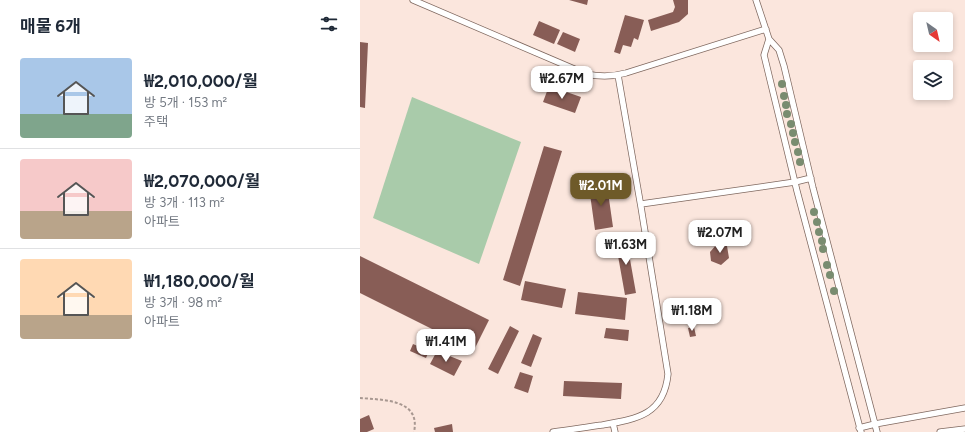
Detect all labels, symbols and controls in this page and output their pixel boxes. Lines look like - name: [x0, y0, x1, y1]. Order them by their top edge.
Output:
- north arrow: [913, 12, 953, 52]
- map controls: [913, 12, 953, 100]
- icon: filters: [318, 13, 340, 35]
- text: 매물 6개: [20, 16, 81, 36]
- button: layers: [913, 60, 953, 100]
- pin: ₩2.67M: [529, 66, 595, 100]
- text: ₩2,010,000/월: [144, 71, 258, 91]
- text: ₩2.67M: [540, 71, 584, 86]
- icon: home: [52, 74, 100, 122]
- text: 방 5개 · 153 m²: [144, 95, 227, 110]
- text: 주택: [144, 114, 168, 129]
- text: ₩2,070,000/월: [144, 171, 260, 191]
- pin: ₩2.01M: [568, 173, 634, 207]
- icon: home: [52, 175, 100, 223]
- text: ₩2.01M: [579, 178, 623, 193]
- text: 방 3개 · 113 m²: [144, 195, 225, 210]
- text: 아파트: [144, 214, 180, 229]
- pin: ₩2.07M: [687, 220, 753, 254]
- text: ₩2.07M: [697, 225, 743, 240]
- pin: ₩1.63M: [593, 232, 659, 266]
- text: ₩1.63M: [605, 237, 647, 252]
- text: ₩1,180,000/월: [144, 271, 255, 291]
- icon: home: [52, 275, 100, 323]
- text: 방 3개 · 98 m²: [144, 295, 222, 310]
- pin: ₩1.18M: [659, 298, 725, 332]
- text: ₩1.18M: [672, 303, 712, 318]
- text: 아파트: [144, 314, 180, 329]
- pin: ₩1.41M: [413, 329, 479, 363]
- text: ₩1.41M: [425, 334, 467, 349]

